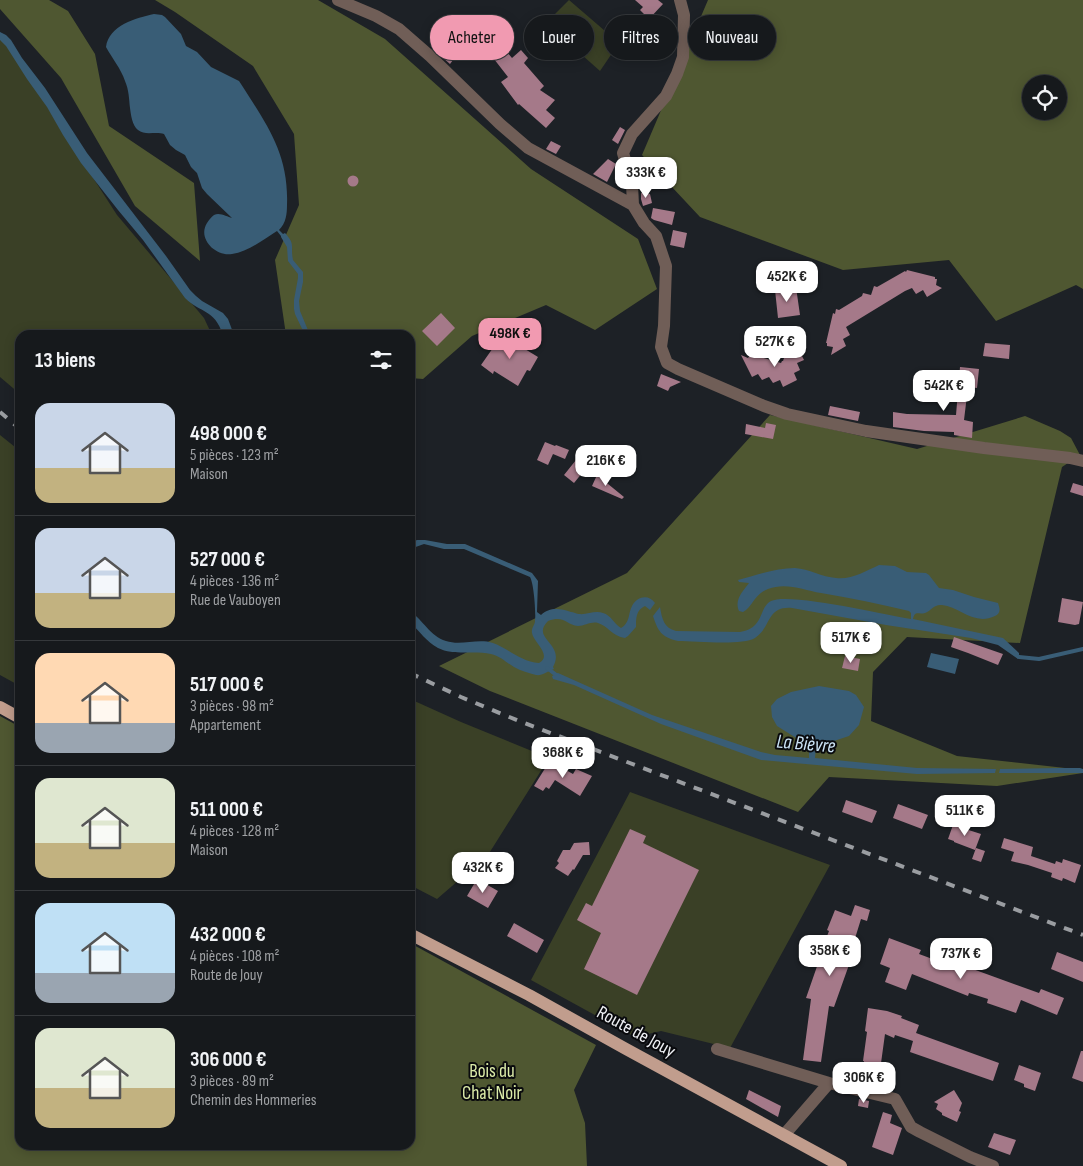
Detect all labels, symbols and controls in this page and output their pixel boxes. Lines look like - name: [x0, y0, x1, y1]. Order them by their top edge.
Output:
- chip: Acheter: [430, 15, 514, 60]
- chip: Louer: [524, 15, 594, 60]
- chip: Filtres: [604, 15, 678, 60]
- chip: Nouveau: [688, 15, 776, 60]
- map controls: [1022, 75, 1067, 120]
- button: locate: [1022, 75, 1067, 120]
- pin: 333K €: [605, 156, 687, 199]
- text: 333K €: [626, 163, 666, 182]
- pin: 452K €: [746, 260, 828, 303]
- text: 452K €: [767, 267, 807, 286]
- pin: 498K €: [469, 318, 551, 360]
- text: 498K €: [489, 324, 531, 343]
- pin: 527K €: [734, 326, 816, 368]
- text: 527K €: [755, 332, 795, 351]
- icon: filters: [367, 346, 395, 374]
- text: 13 biens: [35, 348, 96, 373]
- pin: 542K €: [903, 370, 985, 412]
- text: 542K €: [924, 376, 964, 395]
- text: 498 000 €: [190, 421, 267, 446]
- icon: home: [75, 423, 135, 483]
- pin: 216K €: [565, 444, 647, 487]
- text: 5 pièces · 123 m²: [190, 446, 279, 465]
- text: 216K €: [586, 451, 626, 470]
- text: Maison: [190, 465, 228, 484]
- text: 527 000 €: [190, 547, 265, 572]
- icon: home: [75, 548, 135, 608]
- text: 4 pièces · 136 m²: [190, 572, 279, 591]
- text: Rue de Vauboyen: [190, 591, 281, 610]
- pin: 517K €: [810, 622, 892, 664]
- text: 517K €: [832, 628, 870, 647]
- text: 517 000 €: [190, 672, 264, 697]
- icon: home: [75, 673, 135, 733]
- text: 3 pièces · 98 m²: [190, 697, 274, 716]
- text: Appartement: [190, 716, 261, 735]
- water label: La Bièvre: [776, 729, 837, 759]
- pin: 368K €: [522, 736, 604, 779]
- text: 368K €: [543, 743, 583, 762]
- pin: 511K €: [924, 794, 1006, 837]
- text: 511 000 €: [190, 797, 263, 822]
- icon: home: [75, 798, 135, 858]
- text: 511K €: [946, 801, 984, 820]
- text: 4 pièces · 128 m²: [190, 822, 279, 841]
- text: Maison: [190, 841, 228, 860]
- pin: 432K €: [442, 852, 524, 894]
- text: 432K €: [463, 858, 503, 877]
- text: 432 000 €: [190, 922, 266, 947]
- icon: home: [75, 923, 135, 983]
- pin: 358K €: [789, 934, 871, 977]
- pin: 737K €: [920, 938, 1002, 980]
- text: 358K €: [810, 941, 850, 960]
- text: 737K €: [941, 944, 981, 963]
- text: 4 pièces · 108 m²: [190, 947, 280, 966]
- text: Route de Jouy: [190, 966, 263, 985]
- street label: Route de Jouy: [593, 1001, 680, 1063]
- text: 306 000 €: [190, 1047, 267, 1072]
- icon: home: [75, 1048, 135, 1108]
- park label: Bois du Chat Noir: [462, 1060, 523, 1105]
- pin: 306K €: [823, 1062, 905, 1104]
- text: 306K €: [844, 1068, 884, 1087]
- text: 3 pièces · 89 m²: [190, 1072, 274, 1091]
- text: Chemin des Hommeries: [190, 1091, 317, 1110]

